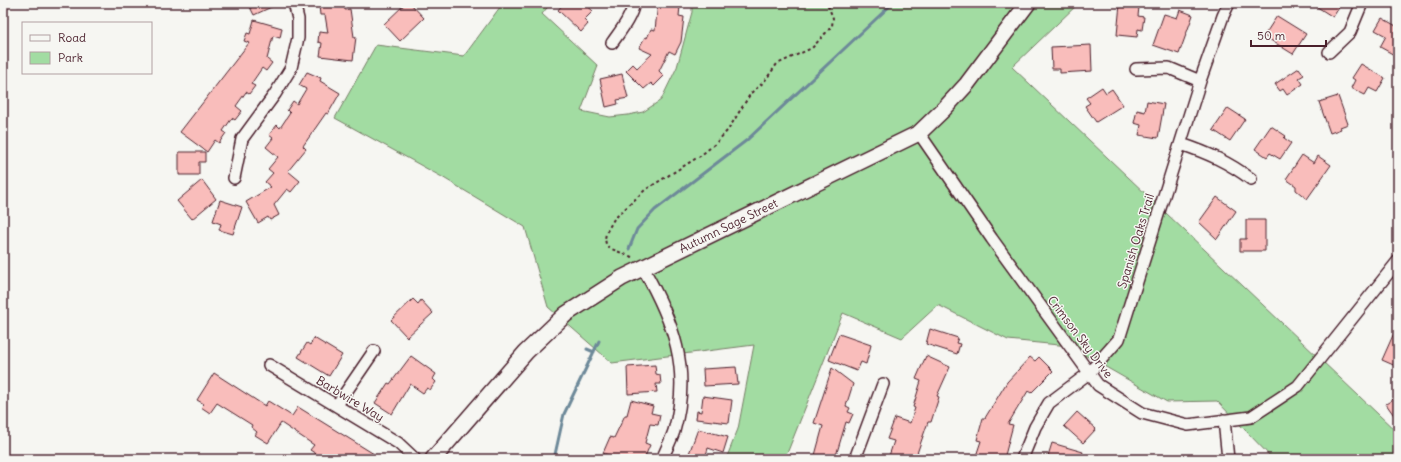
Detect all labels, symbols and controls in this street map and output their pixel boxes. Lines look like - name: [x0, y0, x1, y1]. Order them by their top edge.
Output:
- legend: [22, 22, 152, 74]
- scale bar: [1251, 22, 1326, 48]
- text: 50 m: [1257, 28, 1286, 43]
- text: Road: [58, 30, 86, 45]
- text: Park: [58, 50, 83, 65]
- street label: Spanish Oaks Trail: [1114, 192, 1157, 290]
- street label: Autumn Sage Street: [677, 195, 780, 256]
- street label: Crimson Sky Drive: [1045, 293, 1116, 381]
- street label: Barbwire Way: [314, 372, 387, 425]

